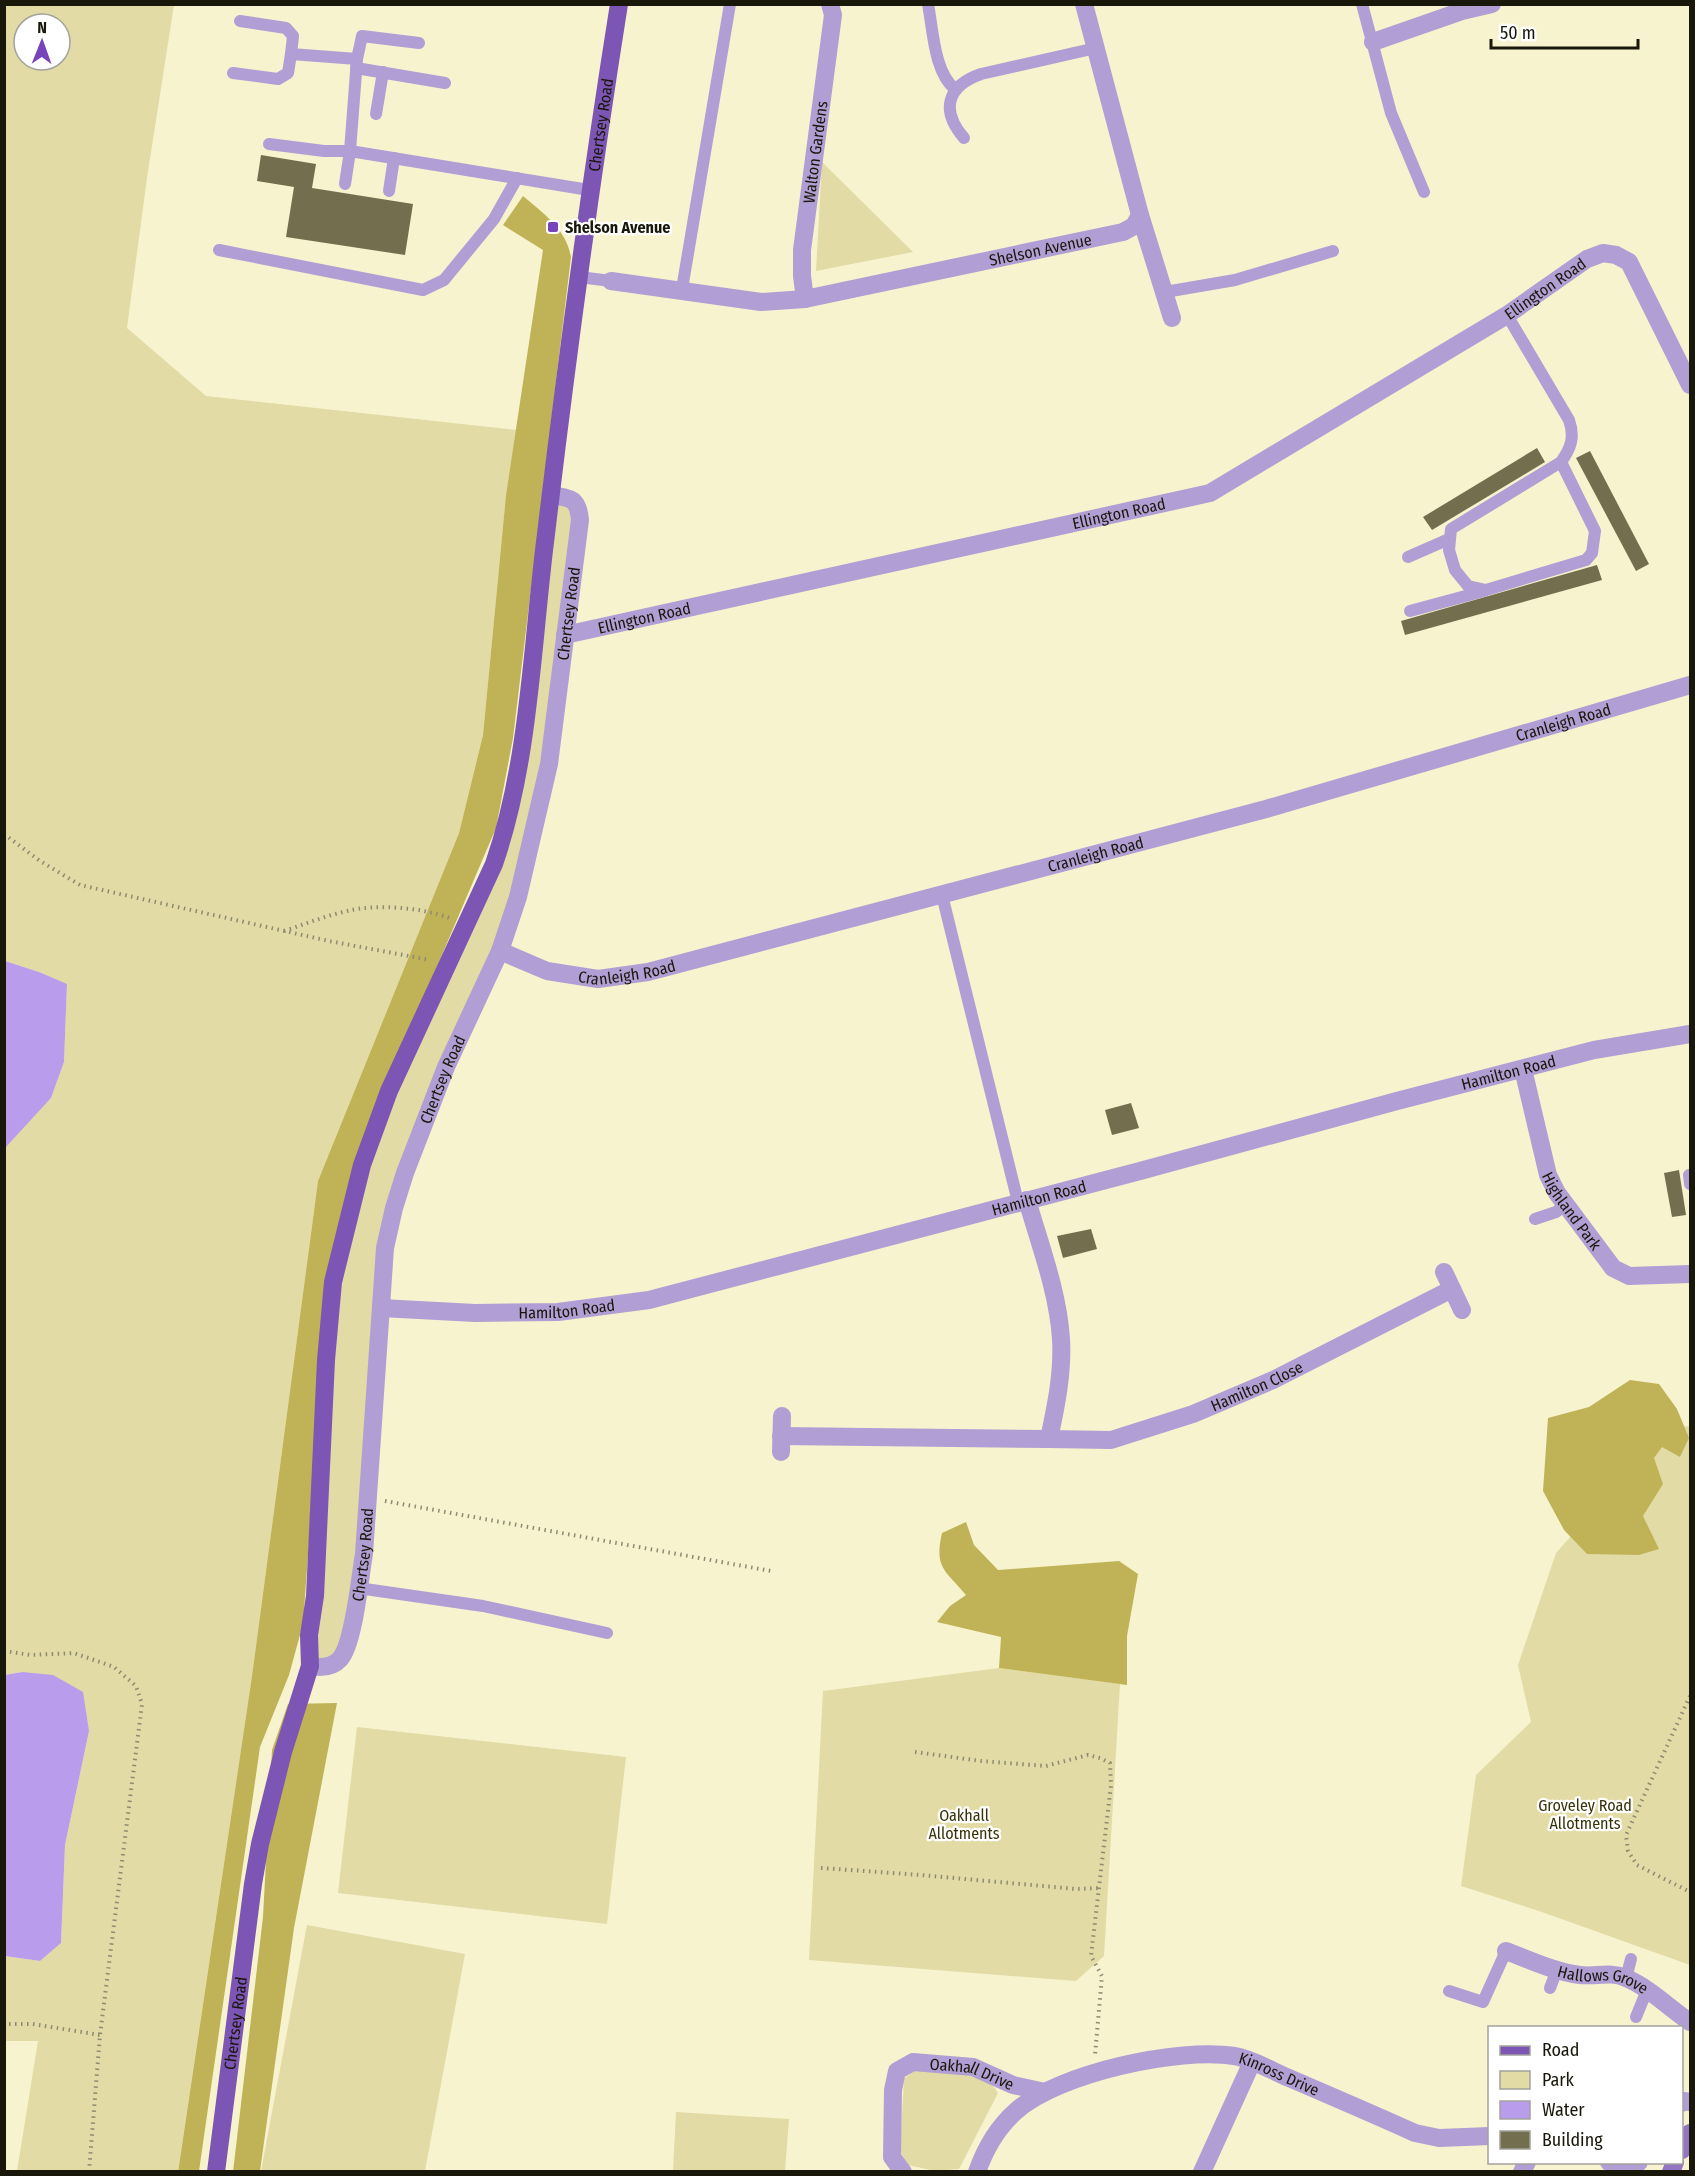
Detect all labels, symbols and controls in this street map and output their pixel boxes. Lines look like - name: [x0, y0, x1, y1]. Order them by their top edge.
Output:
- north arrow: [12, 12, 72, 72]
- scale bar: [1491, 12, 1638, 50]
- text: N: [37, 18, 47, 37]
- text: 50 m: [1500, 22, 1536, 44]
- street label: Chertsey Road: [584, 77, 617, 173]
- street label: Walton Gardens: [799, 100, 831, 204]
- place label: Shelson Avenue: [565, 218, 670, 237]
- marker: Shelson Avenue: [546, 220, 560, 234]
- street label: Shelson Avenue: [987, 229, 1093, 269]
- street label: Ellington Road: [1501, 254, 1589, 323]
- street label: Ellington Road: [1070, 494, 1167, 533]
- street label: Chertsey Road: [553, 566, 583, 661]
- street label: Ellington Road: [596, 598, 692, 637]
- street label: Cranleigh Road: [1513, 699, 1613, 745]
- street label: Cranleigh Road: [1046, 832, 1145, 876]
- street label: Cranleigh Road: [577, 956, 677, 989]
- street label: Chertsey Road: [416, 1032, 469, 1126]
- street label: Hamilton Road: [1459, 1051, 1558, 1094]
- street label: Highland Park: [1538, 1169, 1606, 1254]
- street label: Hamilton Road: [990, 1176, 1088, 1219]
- street label: Hamilton Road: [518, 1295, 616, 1322]
- street label: Hamilton Close: [1208, 1357, 1306, 1415]
- street label: Chertsey Road: [348, 1507, 377, 1603]
- park label: Groveley Road Allotments: [1538, 1796, 1632, 1833]
- park label: Oakhall Allotments: [928, 1806, 1000, 1843]
- street label: Hallows Grove: [1556, 1961, 1652, 1998]
- street label: Chertsey Road: [220, 1975, 251, 2071]
- legend: [1488, 2026, 1683, 2164]
- text: Road: [1542, 2039, 1579, 2061]
- street label: Kinross Drive: [1237, 2048, 1322, 2099]
- street label: Oakhall Drive: [929, 2054, 1017, 2094]
- text: Park: [1542, 2069, 1575, 2091]
- text: Water: [1542, 2099, 1585, 2121]
- text: Building: [1542, 2129, 1603, 2151]

